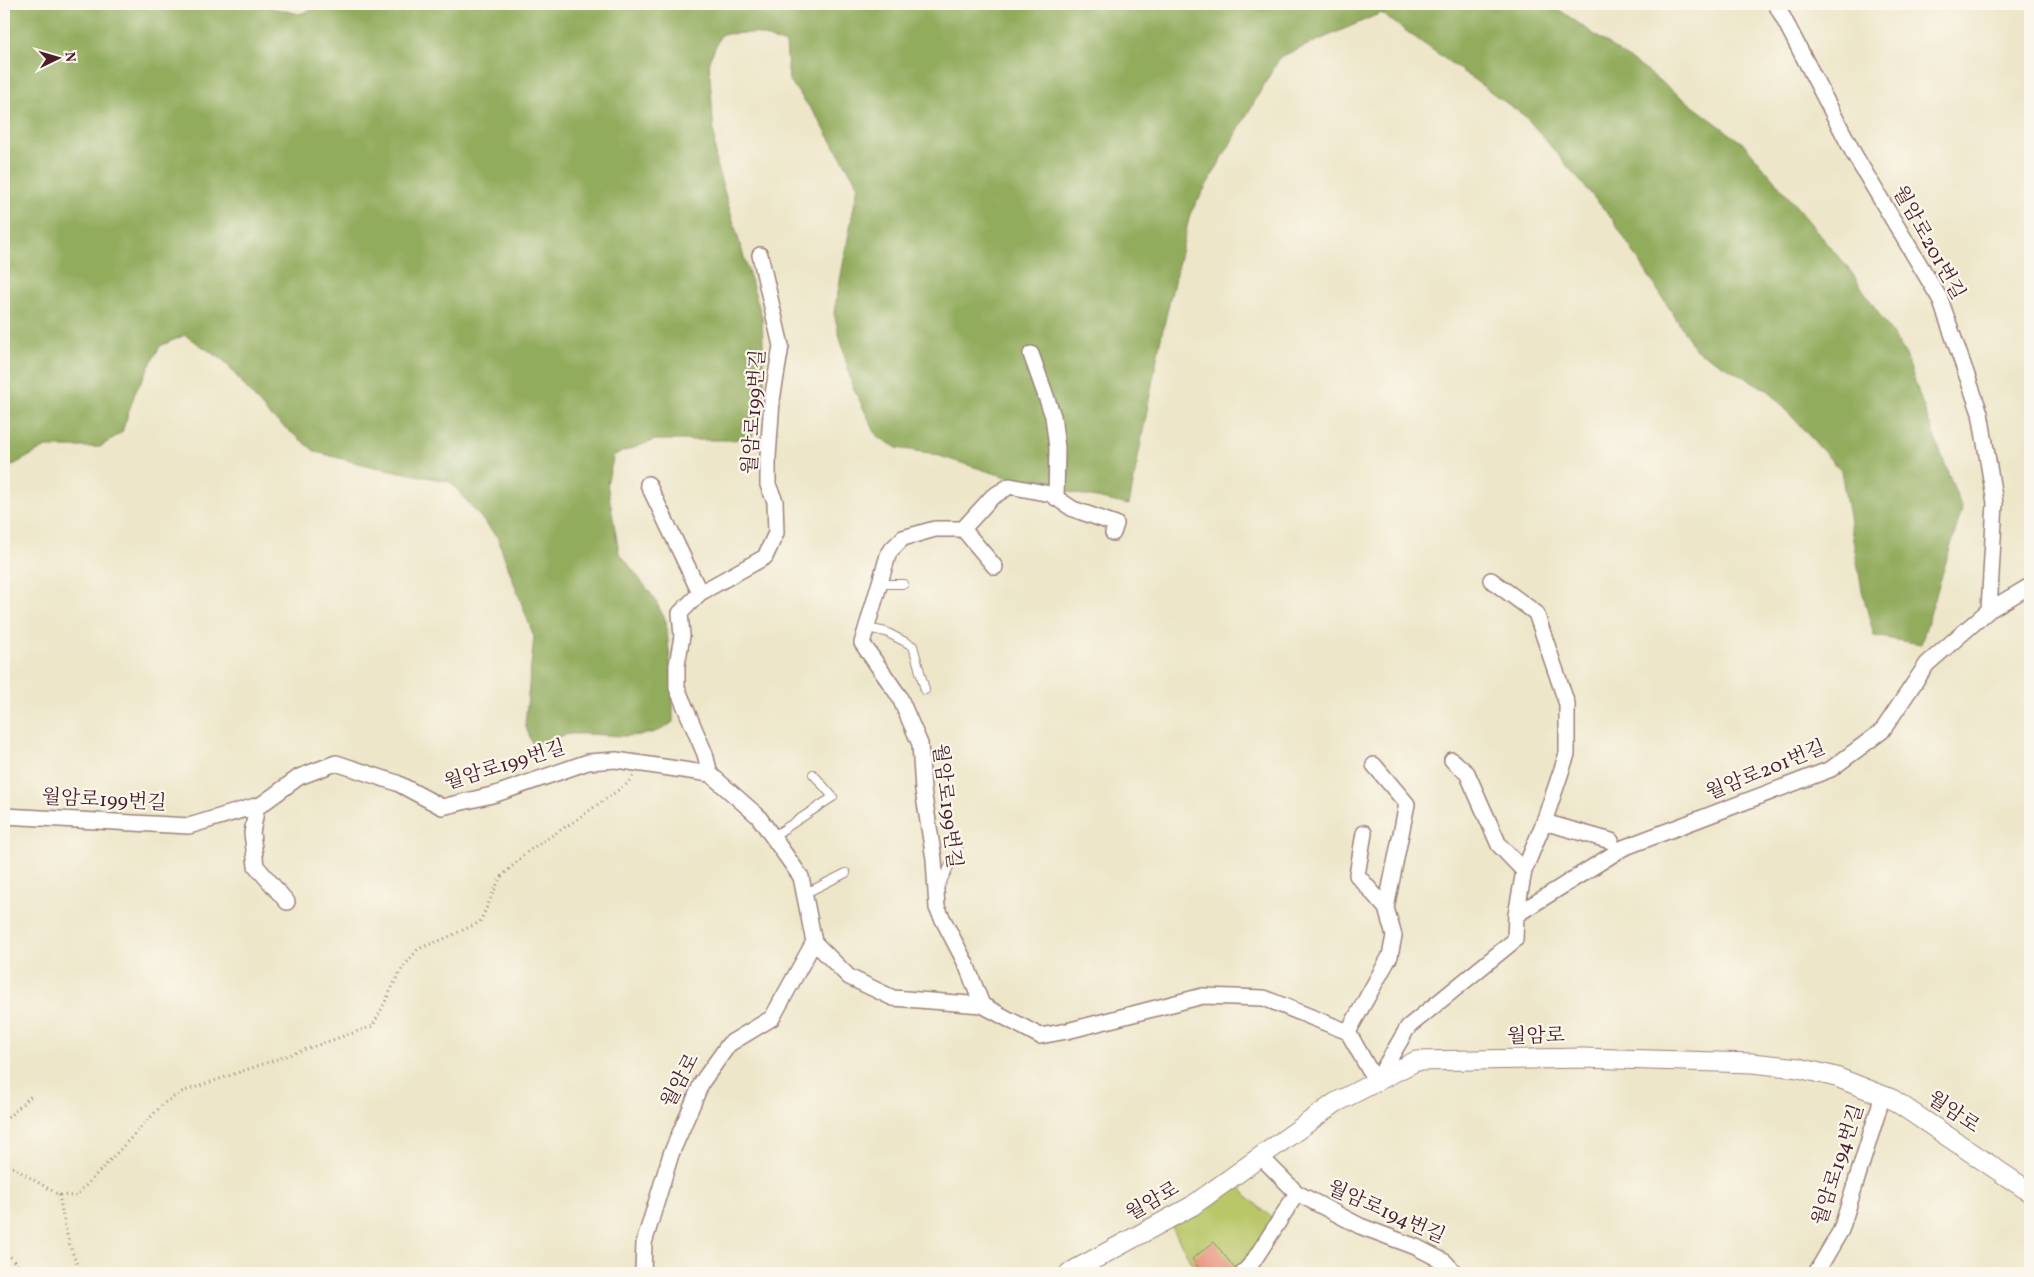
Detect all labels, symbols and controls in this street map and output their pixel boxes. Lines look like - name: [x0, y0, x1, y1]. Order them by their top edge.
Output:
- north arrow: [32, 32, 82, 82]
- text: N: [60, 51, 79, 63]
- street label: 월암로201번길: [1885, 181, 1971, 305]
- street label: 월암로199번길: [737, 349, 773, 475]
- street label: 월암로199번길: [441, 734, 569, 798]
- street label: 월암로201번길: [1702, 734, 1830, 808]
- street label: 월암로199번길: [924, 742, 968, 870]
- street label: 월암로199번길: [41, 784, 167, 818]
- street label: 월암로: [1507, 1022, 1565, 1052]
- street label: 월암로: [655, 1049, 707, 1113]
- street label: 월암로: [1921, 1085, 1985, 1141]
- street label: 월암로194번길: [1806, 1101, 1872, 1229]
- street label: 월암로: [1121, 1175, 1185, 1229]
- street label: 월암로194번길: [1323, 1175, 1449, 1251]

